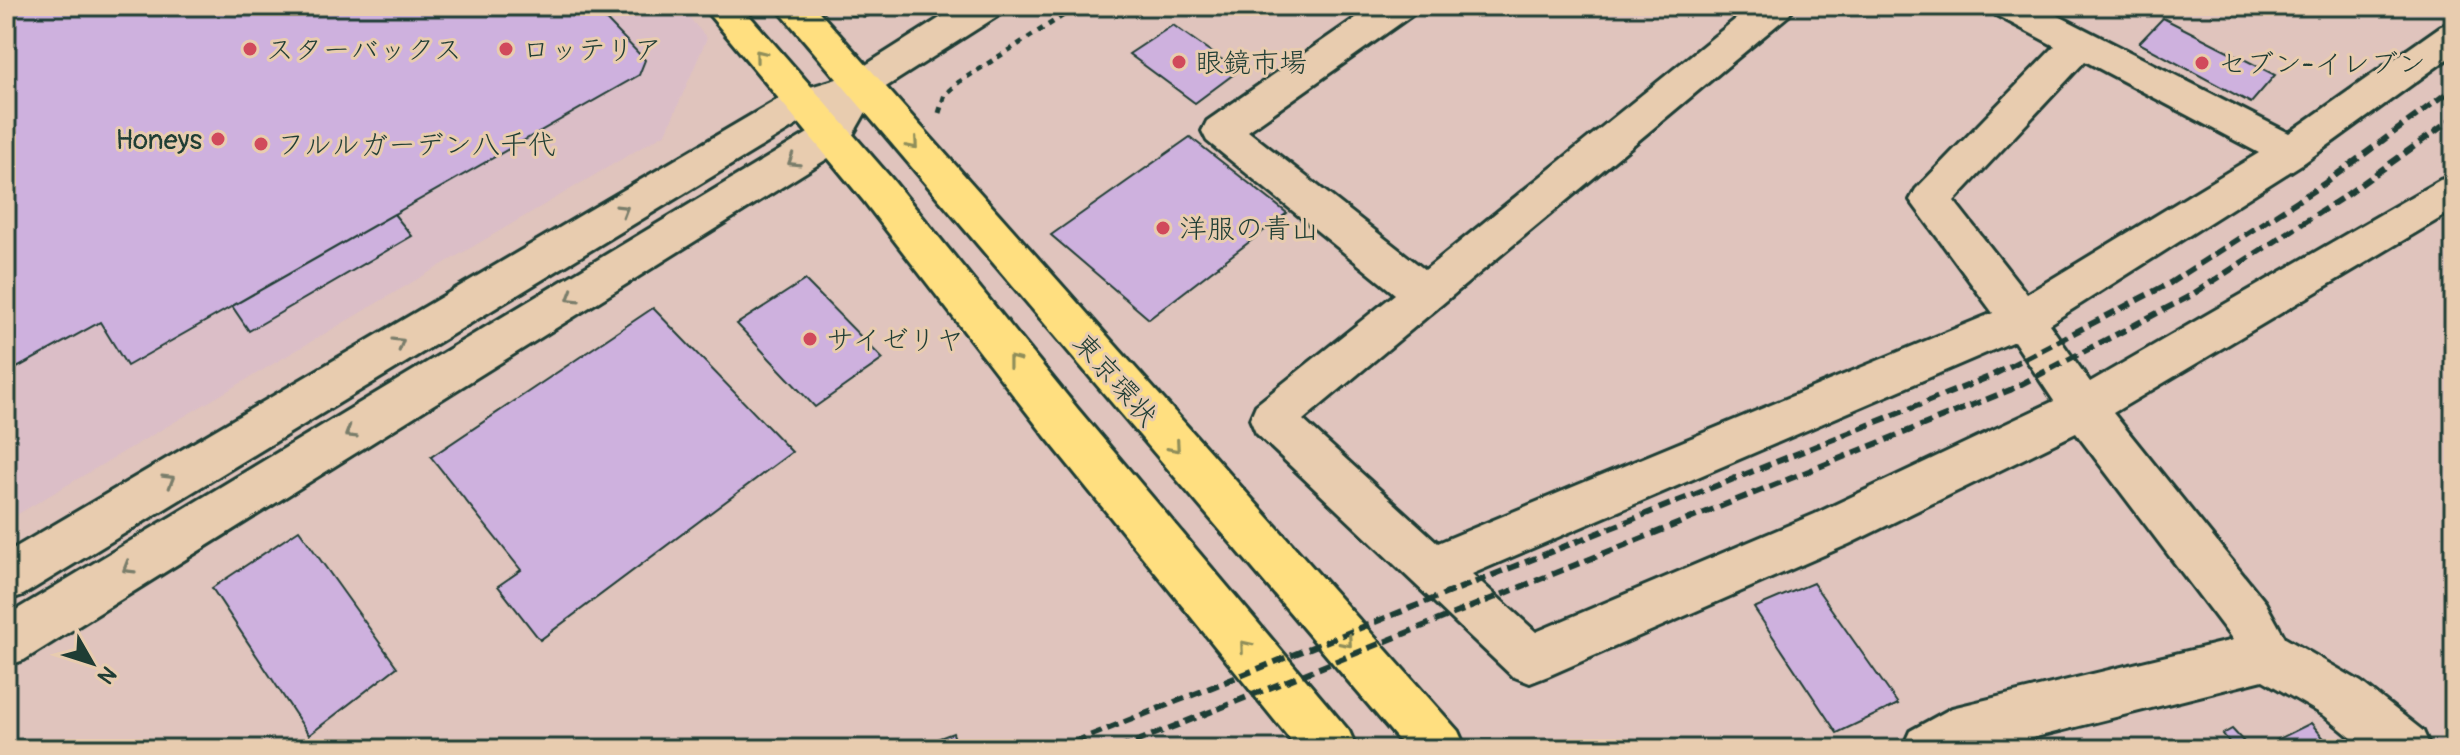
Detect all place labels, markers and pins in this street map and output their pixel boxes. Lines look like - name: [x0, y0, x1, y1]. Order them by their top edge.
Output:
- place label: スターバックス: [266, 33, 462, 68]
- place label: ロッテリア: [522, 33, 662, 68]
- marker: スターバックス: [241, 40, 259, 58]
- marker: ロッテリア: [497, 40, 515, 58]
- place label: 眼鏡市場: [1195, 46, 1307, 81]
- place label: セブン-イレブン: [2218, 47, 2426, 82]
- marker: 眼鏡市場: [1170, 53, 1188, 71]
- marker: セブン-イレブン: [2193, 54, 2211, 72]
- place label: Honeys: [115, 123, 202, 158]
- place label: フルルガーデン八千代: [277, 128, 556, 163]
- marker: Honeys: [209, 130, 227, 148]
- marker: フルルガーデン八千代: [252, 135, 270, 153]
- place label: 洋服の青山: [1179, 212, 1319, 247]
- marker: 洋服の青山: [1154, 219, 1172, 237]
- place label: サイゼリヤ: [826, 323, 964, 358]
- marker: サイゼリヤ: [801, 330, 819, 348]

